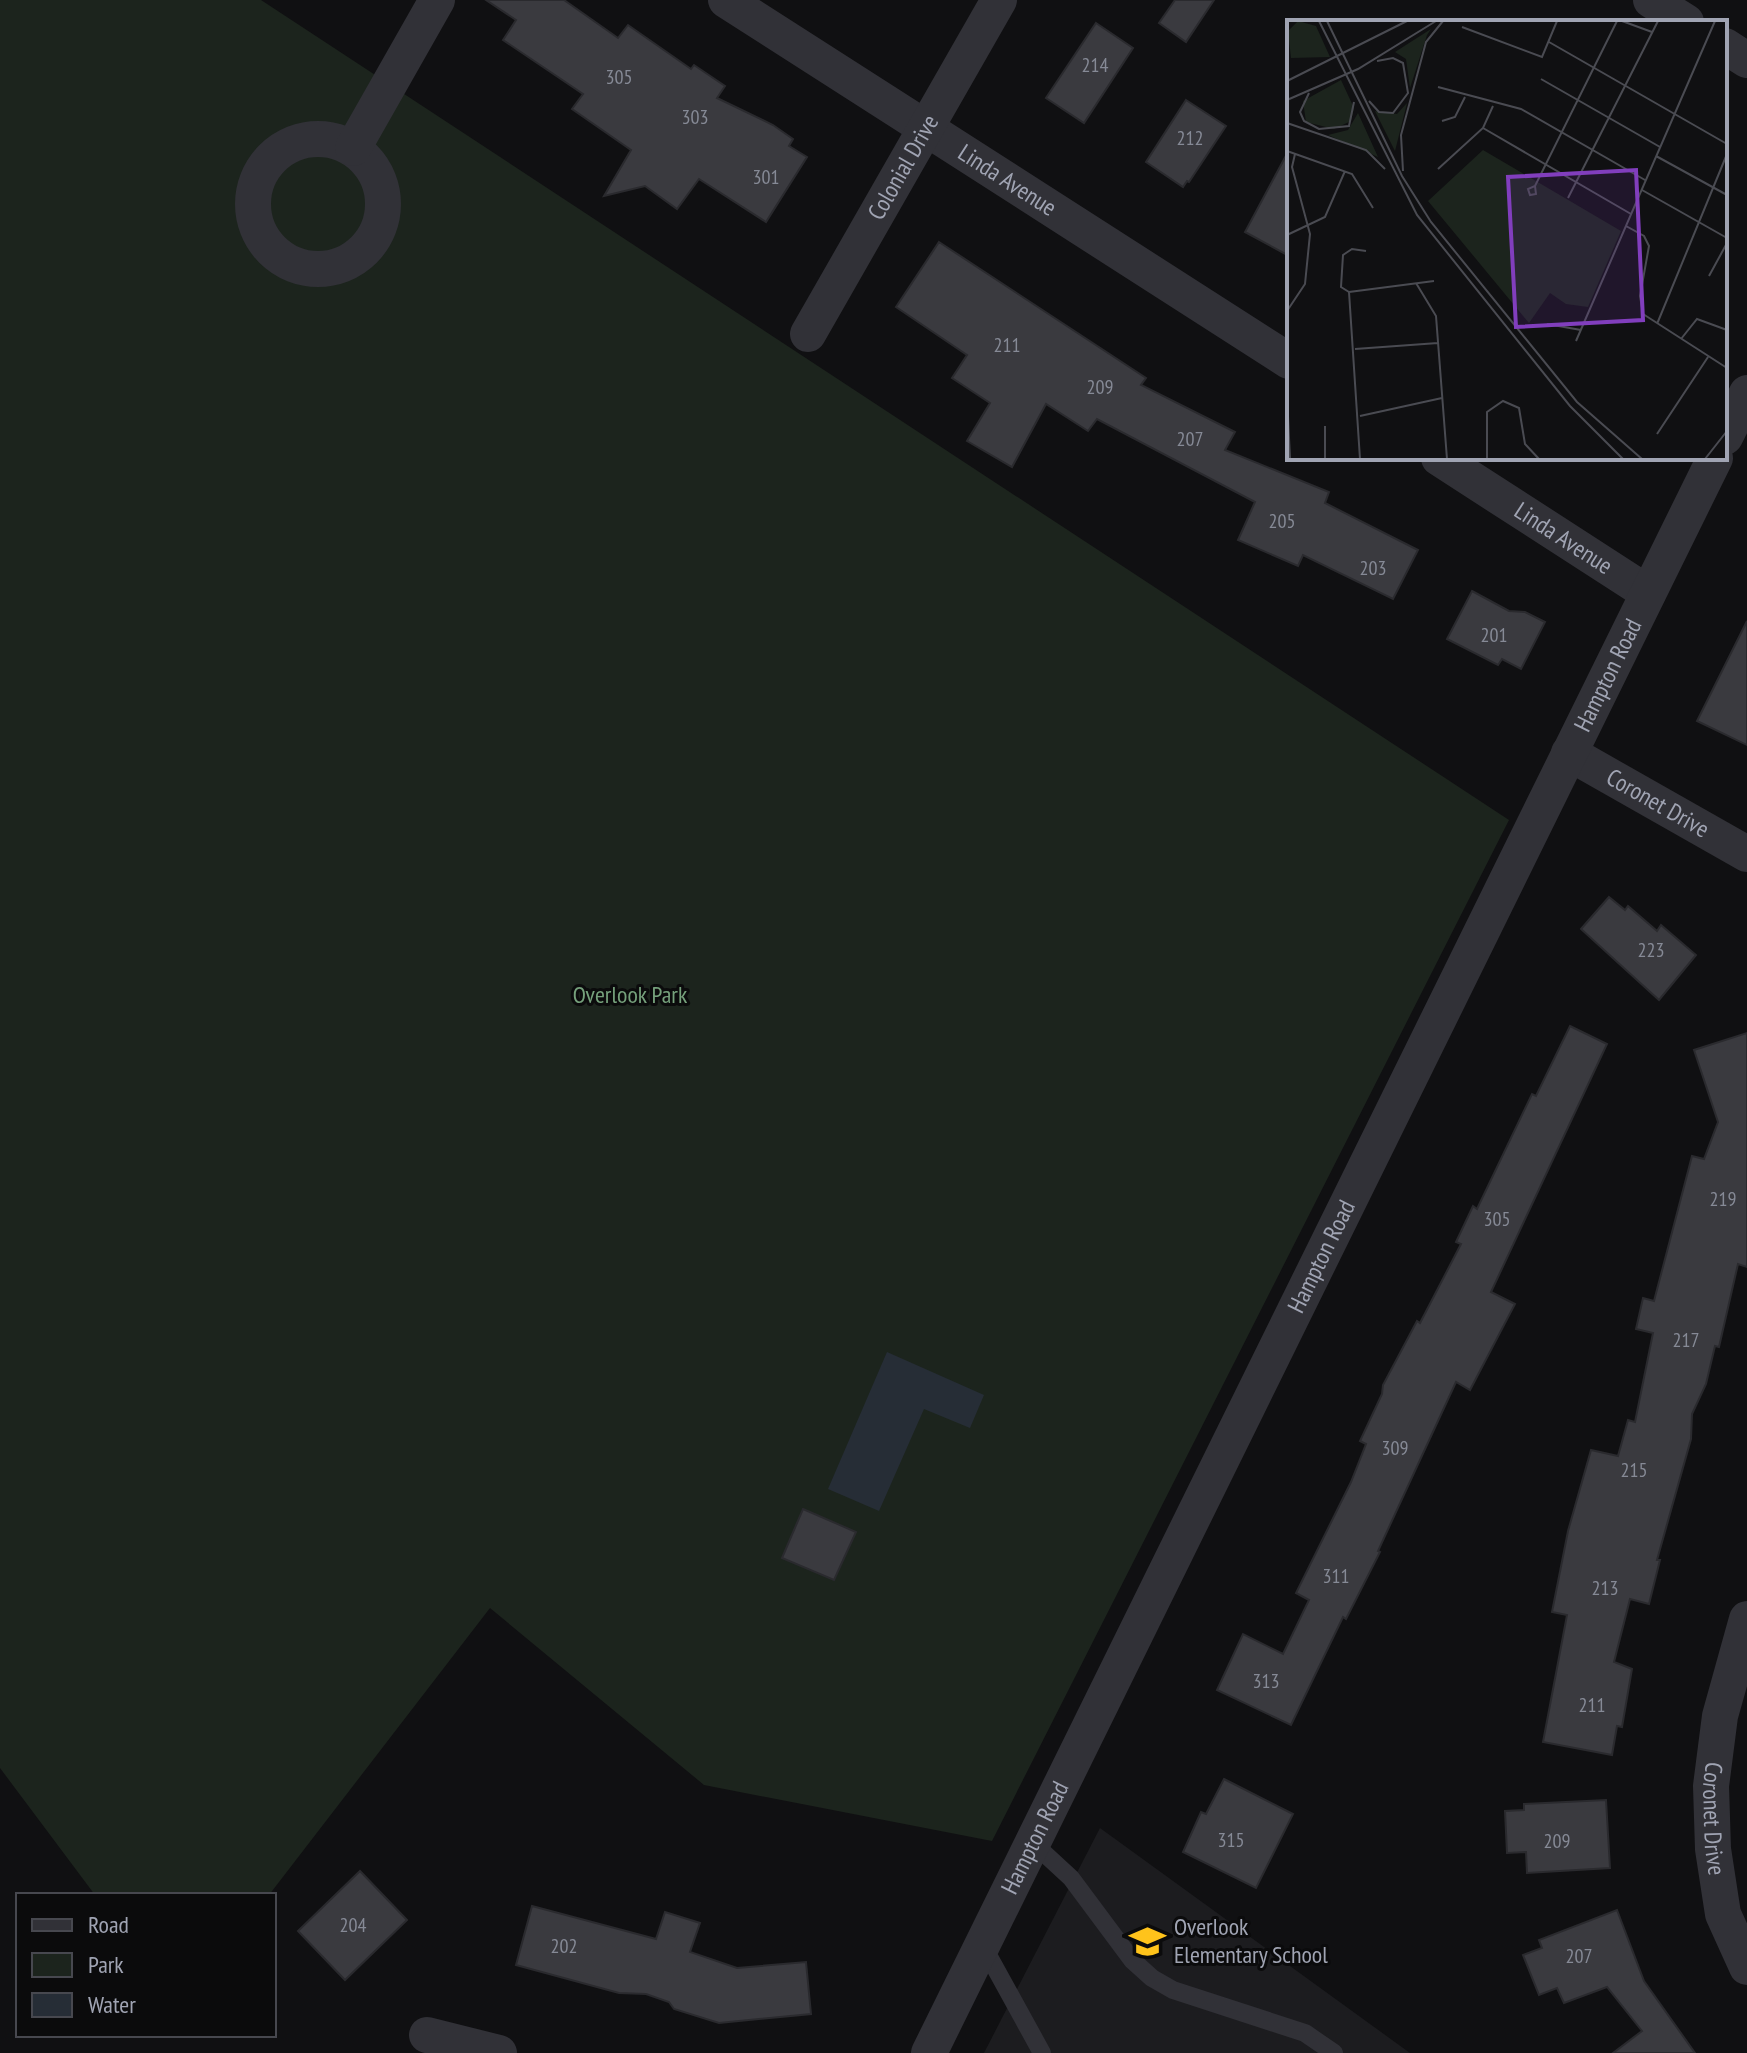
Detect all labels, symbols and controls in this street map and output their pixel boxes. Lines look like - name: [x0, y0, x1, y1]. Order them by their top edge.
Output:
- inset map: [1287, 20, 1727, 460]
- house number: 214: [1082, 52, 1109, 78]
- house number: 305: [606, 64, 633, 90]
- house number: 303: [682, 104, 709, 130]
- street label: Colonial Drive: [861, 109, 945, 225]
- house number: 212: [1177, 125, 1204, 151]
- street label: Linda Avenue: [952, 137, 1062, 223]
- house number: 301: [753, 164, 780, 190]
- house number: 211: [994, 332, 1021, 358]
- house number: 209: [1087, 374, 1114, 400]
- house number: 207: [1177, 426, 1204, 452]
- street label: Linda Avenue: [1509, 495, 1619, 581]
- house number: 205: [1269, 508, 1296, 534]
- house number: 203: [1360, 555, 1387, 581]
- street label: Hampton Road: [1567, 613, 1648, 737]
- house number: 201: [1481, 622, 1508, 648]
- street label: Coronet Drive: [1601, 761, 1715, 844]
- house number: 223: [1638, 937, 1665, 963]
- park label: Overlook Park: [573, 979, 688, 1010]
- house number: 219: [1710, 1186, 1737, 1212]
- street label: Hampton Road: [1280, 1195, 1362, 1318]
- house number: 305: [1484, 1206, 1511, 1232]
- house number: 217: [1673, 1327, 1700, 1353]
- house number: 309: [1382, 1435, 1409, 1461]
- house number: 215: [1621, 1457, 1648, 1483]
- house number: 311: [1323, 1563, 1350, 1589]
- house number: 213: [1592, 1575, 1619, 1601]
- house number: 313: [1253, 1668, 1280, 1694]
- house number: 211: [1579, 1692, 1606, 1718]
- street label: Coronet Drive: [1696, 1760, 1733, 1877]
- street label: Hampton Road: [994, 1776, 1076, 1899]
- house number: 315: [1218, 1827, 1245, 1853]
- house number: 209: [1544, 1828, 1571, 1854]
- legend: [16, 1893, 276, 2037]
- text: Road: [88, 1909, 129, 1940]
- place label: Overlook Elementary School: [1174, 1911, 1328, 1970]
- house number: 204: [340, 1912, 367, 1938]
- school or university icon: Overlook Elementary School: [1129, 1922, 1167, 1960]
- house number: 202: [551, 1933, 578, 1959]
- house number: 207: [1566, 1943, 1593, 1969]
- text: Park: [88, 1949, 124, 1980]
- text: Water: [88, 1989, 136, 2020]

